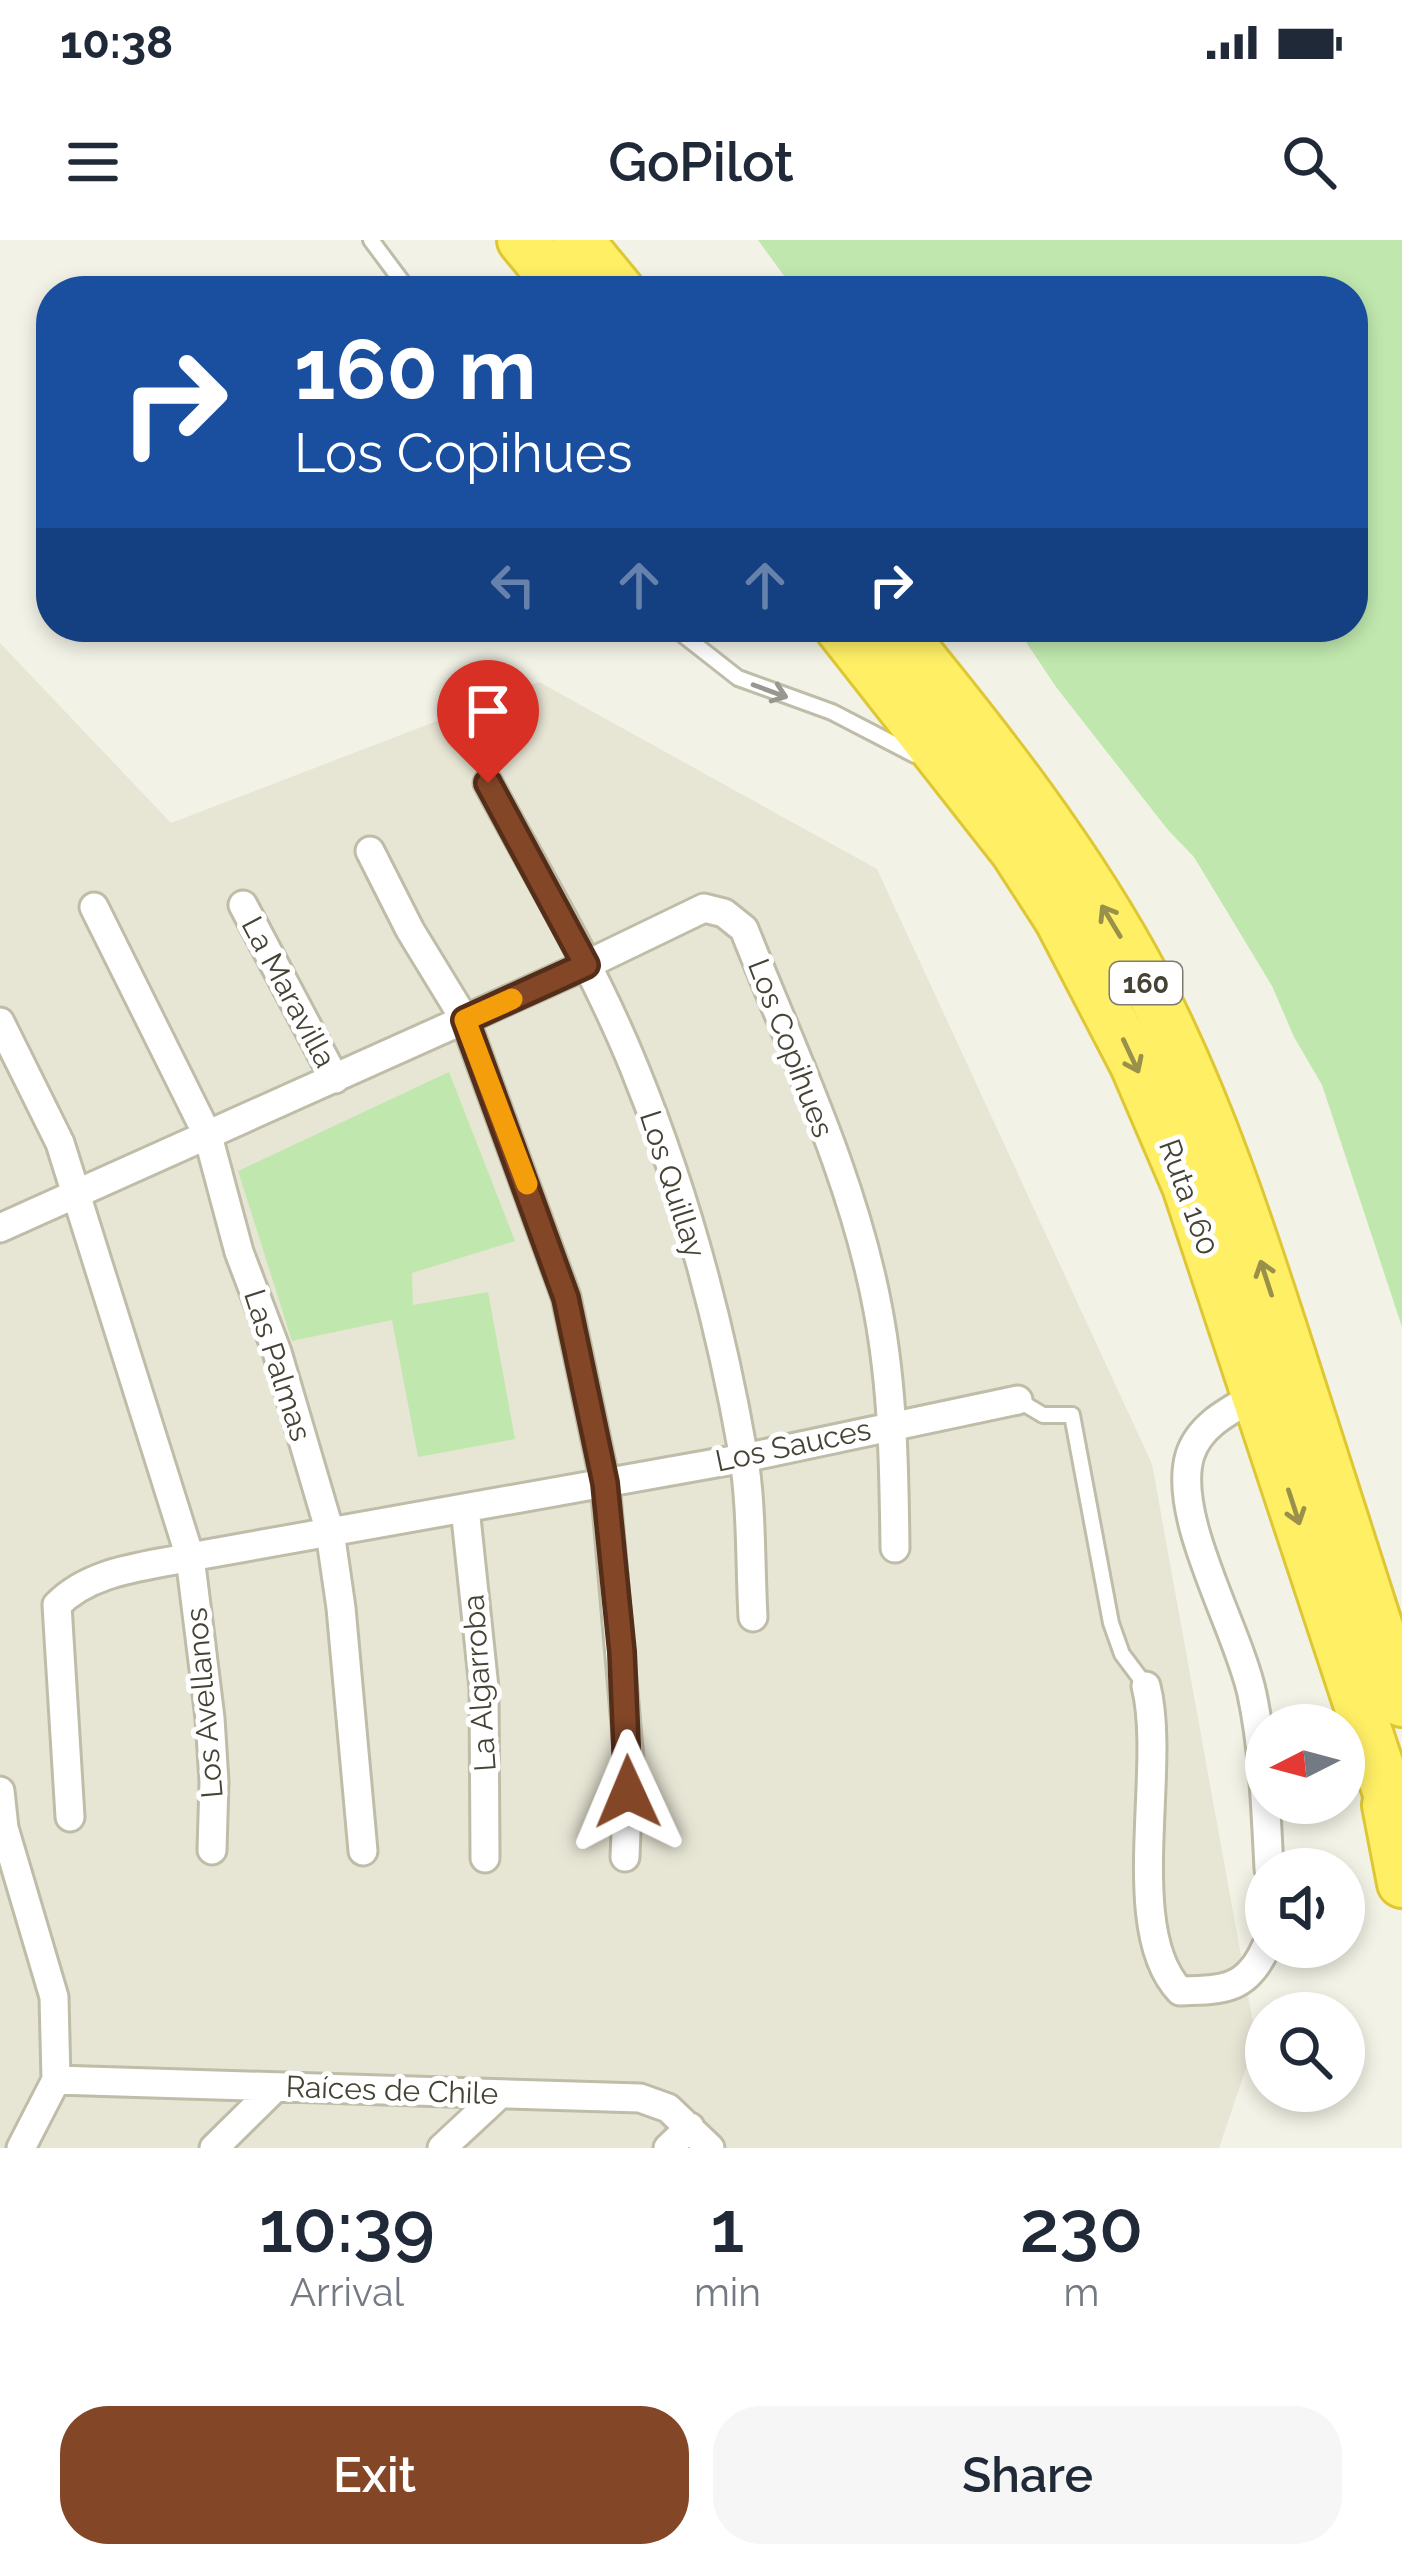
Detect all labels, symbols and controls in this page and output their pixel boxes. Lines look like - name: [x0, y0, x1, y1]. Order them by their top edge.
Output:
- text: 10:38: [60, 16, 173, 69]
- icon: menu: [60, 129, 126, 195]
- icon: search: [1276, 129, 1342, 195]
- text: GoPilot: [608, 130, 794, 194]
- text: 160 m: [294, 320, 536, 419]
- icon: right: [96, 324, 252, 480]
- text: Los Copihues: [294, 421, 632, 485]
- icon: left: [480, 552, 546, 618]
- icon: ahead: [606, 552, 672, 618]
- icon: ahead: [732, 552, 798, 618]
- icon: right: [858, 552, 924, 618]
- pin: [437, 660, 539, 783]
- icon: arrive: [455, 678, 521, 744]
- one-way arrow: [750, 681, 787, 703]
- one-way arrow: [1099, 905, 1123, 939]
- street label: La Maravilla: [235, 911, 343, 1073]
- street label: Los Copihues: [741, 954, 841, 1142]
- road number: 160: [1110, 962, 1182, 1004]
- one-way arrow: [1121, 1037, 1143, 1073]
- street label: Los Quillay: [633, 1106, 713, 1262]
- street label: Ruta 160: [1152, 1134, 1226, 1260]
- one-way arrow: [1253, 1260, 1275, 1298]
- street label: Las Palmas: [237, 1285, 319, 1445]
- street label: Los Sauces: [712, 1411, 874, 1479]
- one-way arrow: [1285, 1487, 1306, 1524]
- street label: La Algarroba: [455, 1593, 503, 1773]
- street label: Los Avellanos: [178, 1606, 230, 1800]
- north arrow: [1245, 1704, 1365, 1824]
- map controls: [1245, 1704, 1365, 2112]
- position arrow: [565, 1729, 691, 1855]
- button: sound: [1245, 1848, 1365, 1968]
- button: search: [1245, 1992, 1365, 2112]
- street label: Raíces de Chile: [285, 2069, 499, 2111]
- text: 10:39: [259, 2184, 435, 2269]
- text: 1: [710, 2184, 744, 2269]
- text: 230: [1020, 2184, 1143, 2269]
- text: Arrival: [290, 2269, 404, 2315]
- text: min: [694, 2269, 761, 2315]
- text: m: [1064, 2269, 1099, 2315]
- button: Exit: [60, 2406, 689, 2544]
- button: Share: [713, 2406, 1342, 2544]

